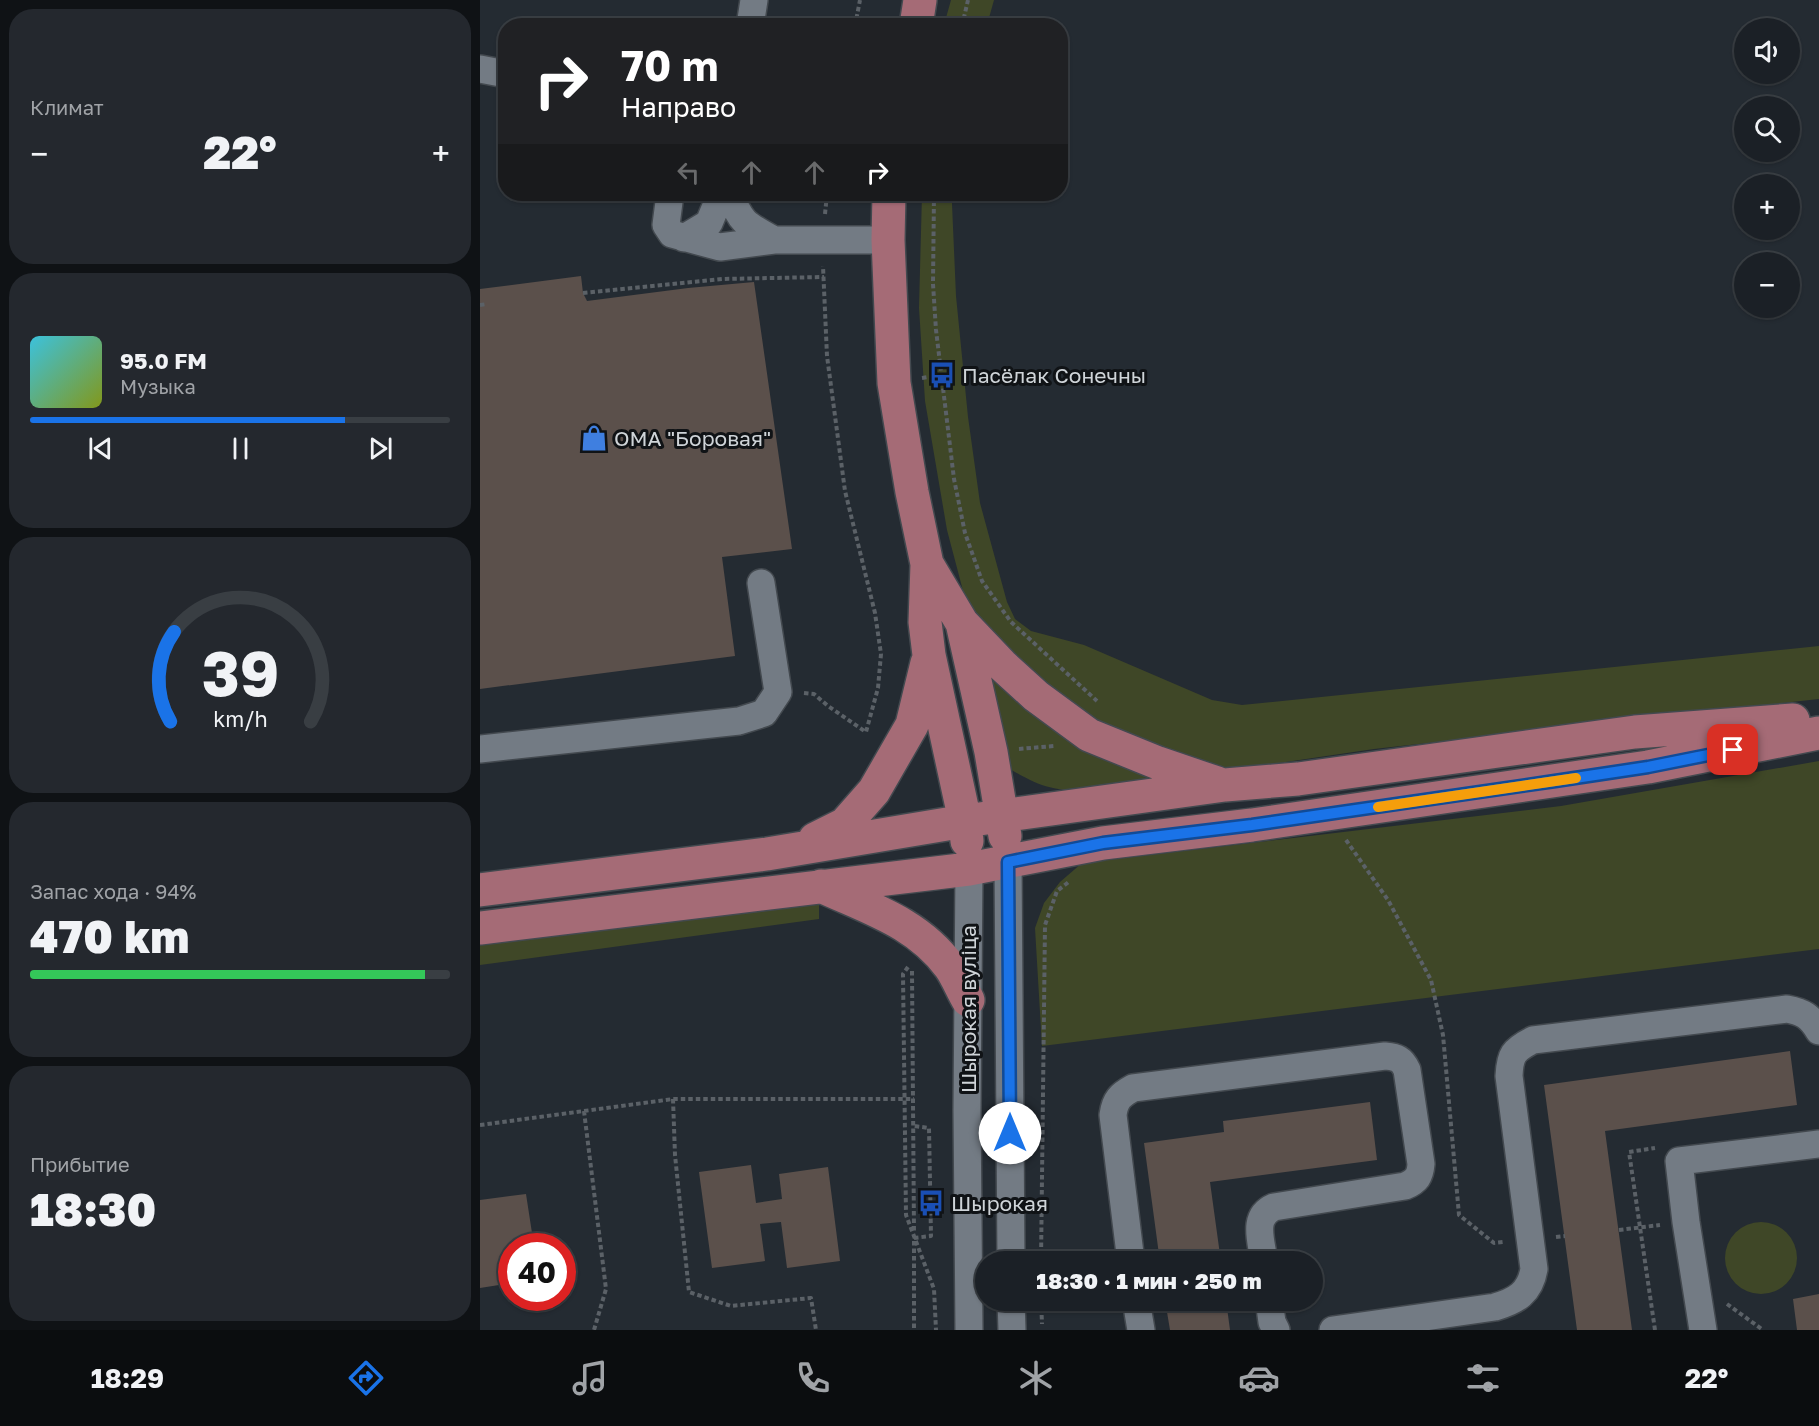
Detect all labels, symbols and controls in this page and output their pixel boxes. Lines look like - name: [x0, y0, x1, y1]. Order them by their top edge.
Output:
- map controls: [1734, 18, 1800, 318]
- button: sound: [1734, 18, 1800, 84]
- text: 70 m: [621, 40, 718, 90]
- icon: right: [522, 42, 600, 120]
- text: Направо: [621, 91, 736, 123]
- text: Климат: [30, 95, 104, 119]
- button: search: [1734, 96, 1800, 162]
- text: 22°: [203, 125, 277, 179]
- text: −: [30, 134, 48, 173]
- text: +: [432, 134, 450, 173]
- icon: left: [672, 156, 705, 189]
- icon: ahead: [735, 156, 768, 189]
- icon: ahead: [798, 156, 831, 189]
- icon: right: [861, 156, 894, 189]
- button: +: [1734, 174, 1800, 240]
- button: −: [1734, 252, 1800, 318]
- text: 95.0 FM: [120, 347, 207, 374]
- bus stop icon: Пасёлак Сонечны: [927, 360, 957, 390]
- place label: Пасёлак Сонечны: [962, 362, 1146, 388]
- text: Музыка: [120, 374, 196, 398]
- shop icon: ОМА "Боровая": [579, 423, 609, 453]
- place label: ОМА "Боровая": [614, 425, 771, 451]
- icon: previous: [84, 432, 117, 465]
- icon: pause: [224, 432, 257, 465]
- icon: next: [364, 432, 397, 465]
- text: 39: [201, 635, 279, 710]
- text: km/h: [213, 706, 267, 732]
- pin: [1707, 724, 1758, 775]
- icon: arrive: [1716, 733, 1749, 766]
- text: Запас хода · 94%: [30, 879, 196, 903]
- text: 470 km: [30, 909, 189, 963]
- street label: Шырокая вуліца: [955, 925, 981, 1093]
- position arrow: [978, 1101, 1042, 1165]
- text: Прибытие: [30, 1152, 130, 1176]
- text: 18:30: [30, 1182, 156, 1236]
- bus stop icon: Шырокая: [916, 1188, 946, 1218]
- place label: Шырокая: [951, 1190, 1048, 1216]
- speed limit sign: 40: [498, 1233, 576, 1311]
- text: 18:30 · 1 мин · 250 m: [1036, 1267, 1262, 1294]
- icon: directions: [345, 1357, 387, 1399]
- icon: music: [569, 1357, 611, 1399]
- icon: phone: [792, 1357, 834, 1399]
- icon: climate: [1015, 1357, 1057, 1399]
- icon: car: [1238, 1357, 1280, 1399]
- icon: filters: [1462, 1357, 1504, 1399]
- text: 18:29: [91, 1362, 164, 1394]
- text: 22°: [1685, 1362, 1728, 1394]

